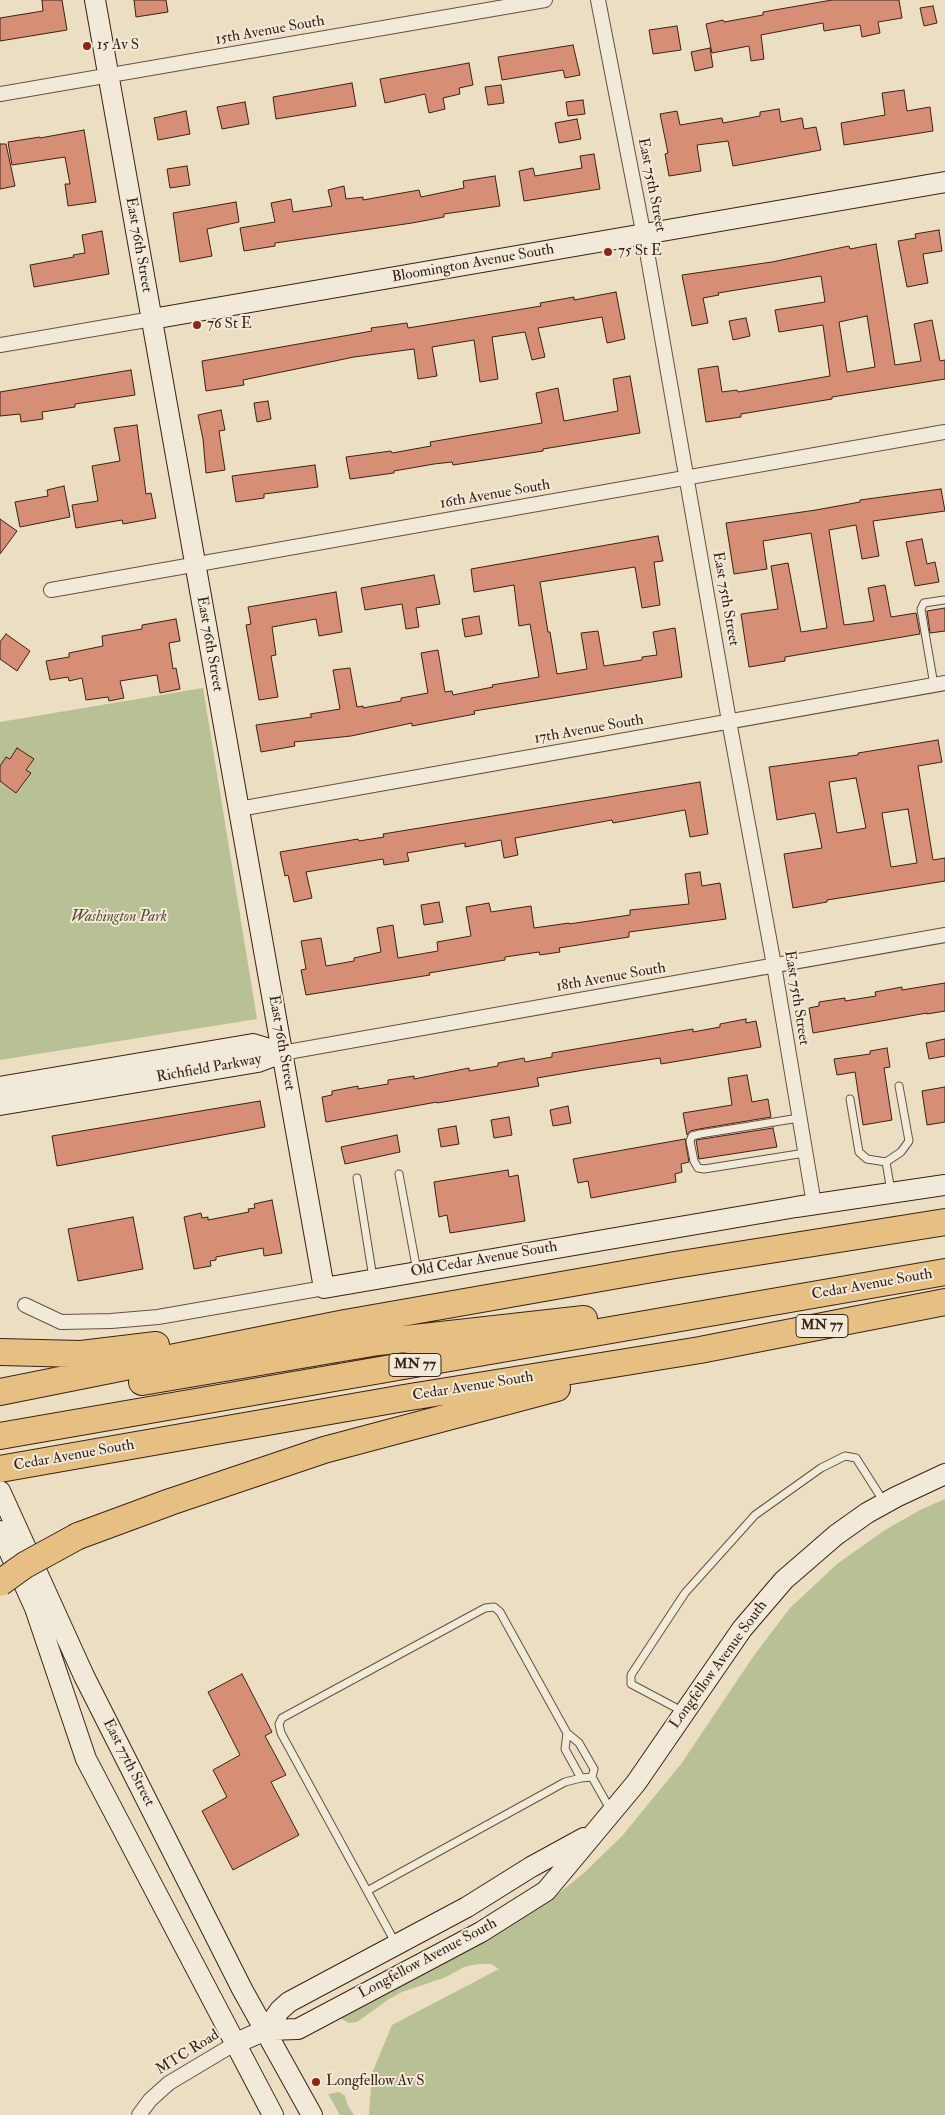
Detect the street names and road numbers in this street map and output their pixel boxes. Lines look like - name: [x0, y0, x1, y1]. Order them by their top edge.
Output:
- street label: 15th Avenue South: [214, 13, 326, 49]
- street label: East 75th Street: [633, 136, 669, 234]
- street label: East 76th Street: [121, 196, 155, 294]
- street label: Bloomington Avenue South: [391, 241, 555, 287]
- street label: 16th Avenue South: [439, 476, 551, 514]
- street label: East 75th Street: [708, 550, 742, 648]
- street label: East 76th Street: [192, 595, 226, 693]
- street label: 17th Avenue South: [533, 712, 645, 748]
- street label: East 75th Street: [780, 949, 812, 1047]
- street label: 18th Avenue South: [555, 960, 667, 996]
- street label: East 76th Street: [264, 994, 298, 1092]
- street label: Richfield Parkway: [155, 1051, 263, 1087]
- street label: Old Cedar Avenue South: [409, 1238, 559, 1282]
- street label: Cedar Avenue South: [810, 1266, 934, 1304]
- road number: MN 77: [796, 1314, 848, 1338]
- road number: MN 77: [389, 1354, 441, 1376]
- street label: Cedar Avenue South: [411, 1369, 535, 1405]
- street label: Cedar Avenue South: [12, 1437, 136, 1475]
- street label: Longfellow Avenue South: [666, 1597, 772, 1733]
- street label: East 77th Street: [98, 1716, 158, 1810]
- street label: Longfellow Avenue South: [356, 1915, 500, 2003]
- street label: MTC Road: [153, 2027, 223, 2079]

